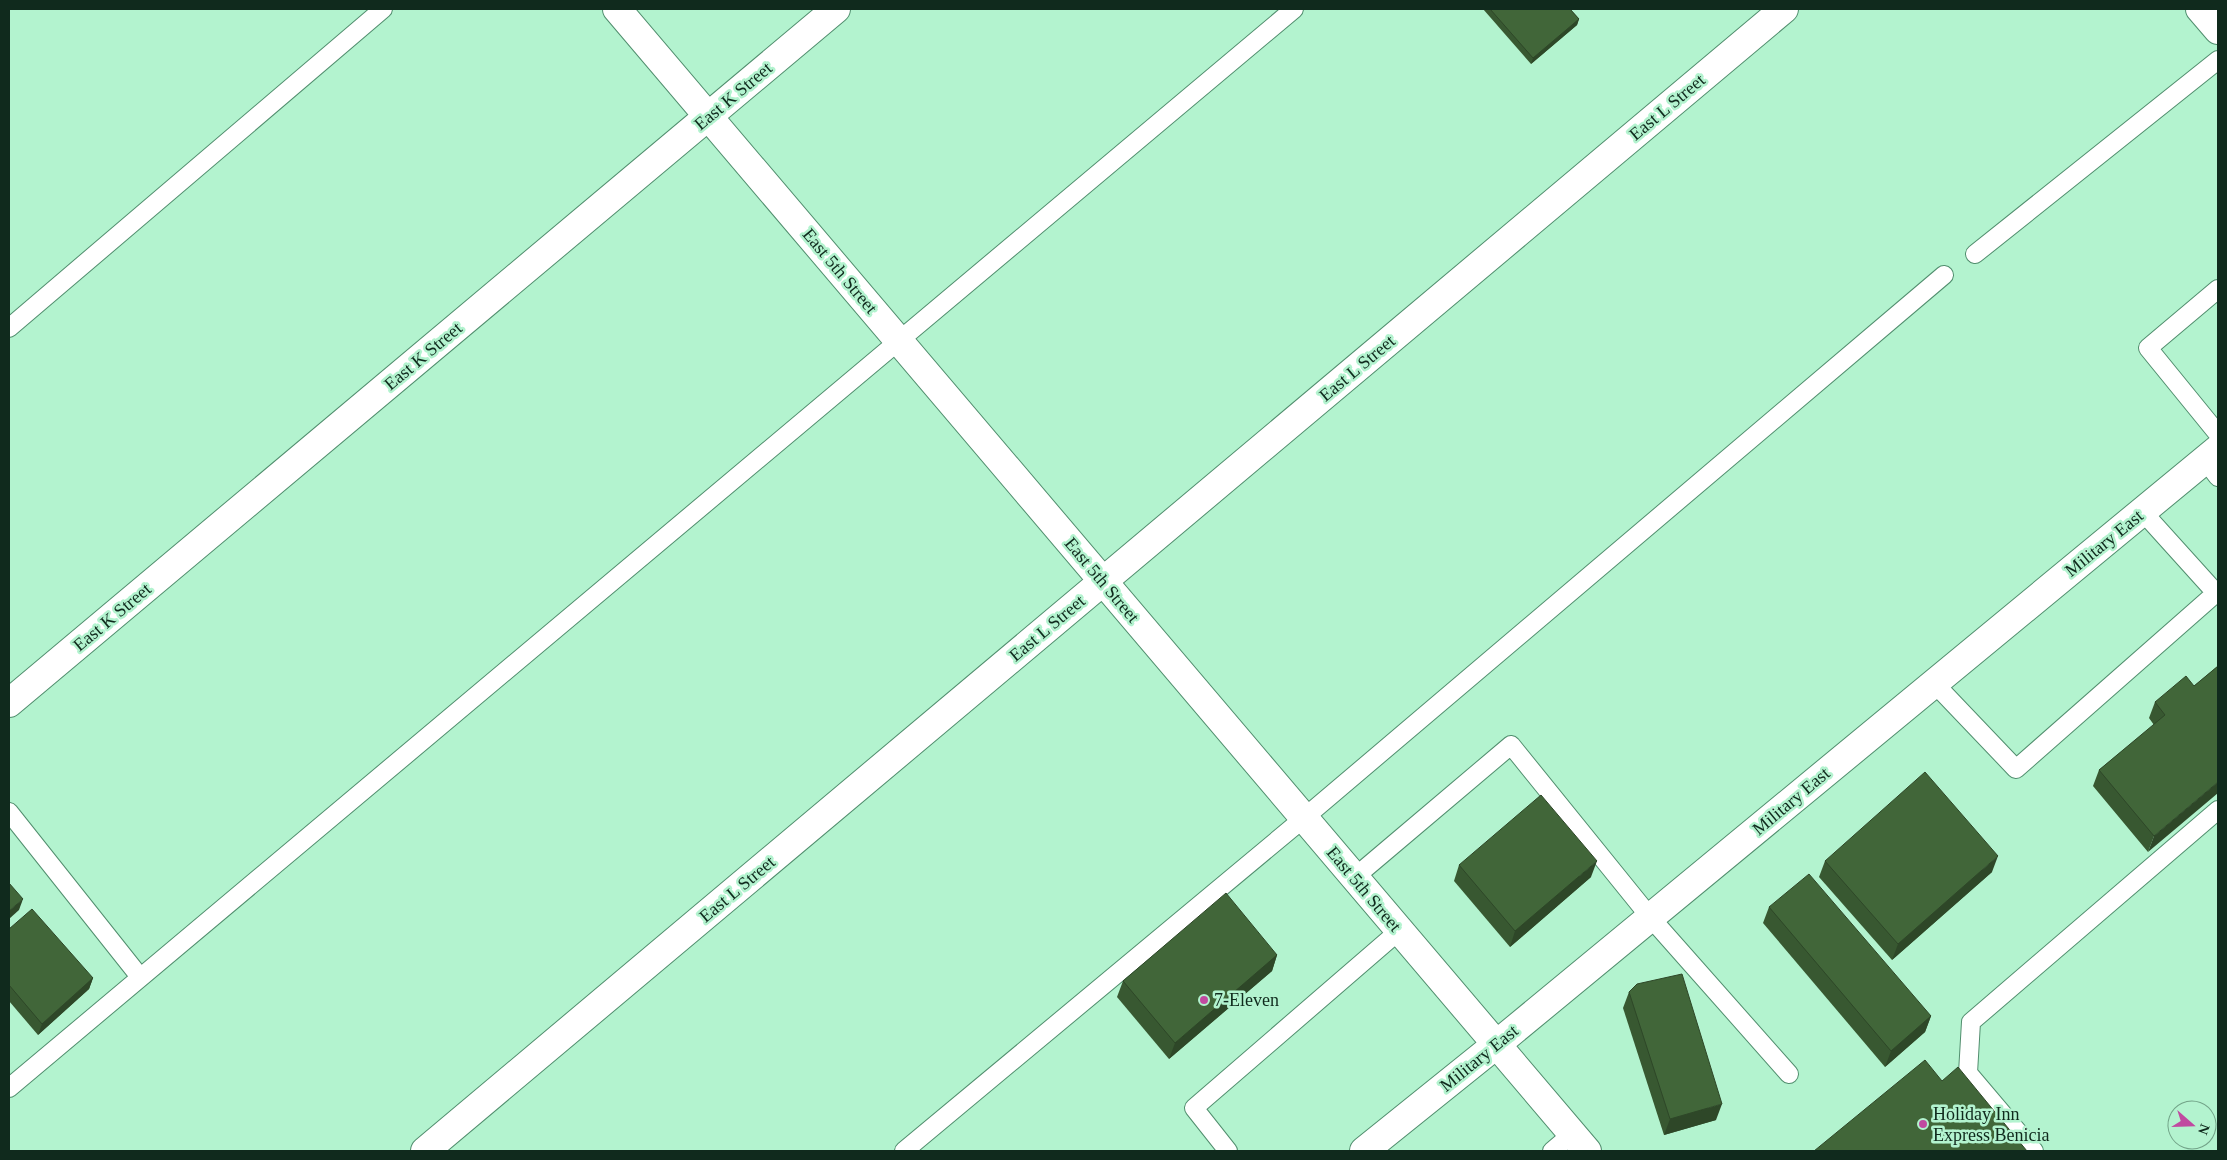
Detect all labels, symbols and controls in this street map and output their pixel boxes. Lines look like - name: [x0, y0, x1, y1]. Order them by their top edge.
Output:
- street label: East K Street: [690, 58, 776, 134]
- street label: East L Street: [1625, 70, 1709, 144]
- street label: East 5th Street: [799, 224, 881, 318]
- street label: East K Street: [380, 318, 466, 394]
- street label: East L Street: [1315, 331, 1399, 405]
- street label: Military East: [2061, 505, 2147, 581]
- street label: East 5th Street: [1061, 533, 1143, 627]
- street label: East K Street: [69, 579, 155, 655]
- street label: East L Street: [1005, 591, 1089, 665]
- street label: Military East: [1748, 763, 1834, 839]
- street label: East 5th Street: [1323, 842, 1405, 936]
- street label: East L Street: [695, 852, 779, 926]
- place label: 7-Eleven: [1214, 990, 1279, 1010]
- marker: 7-Eleven: [1198, 994, 1210, 1006]
- street label: Military East: [1436, 1020, 1522, 1096]
- north arrow: [2167, 1100, 2217, 1150]
- place label: Holiday Inn Express Benicia: [1933, 1104, 2049, 1145]
- marker: Holiday Inn Express Benicia: [1917, 1118, 1929, 1130]
- text: N: [2195, 1122, 2213, 1137]

